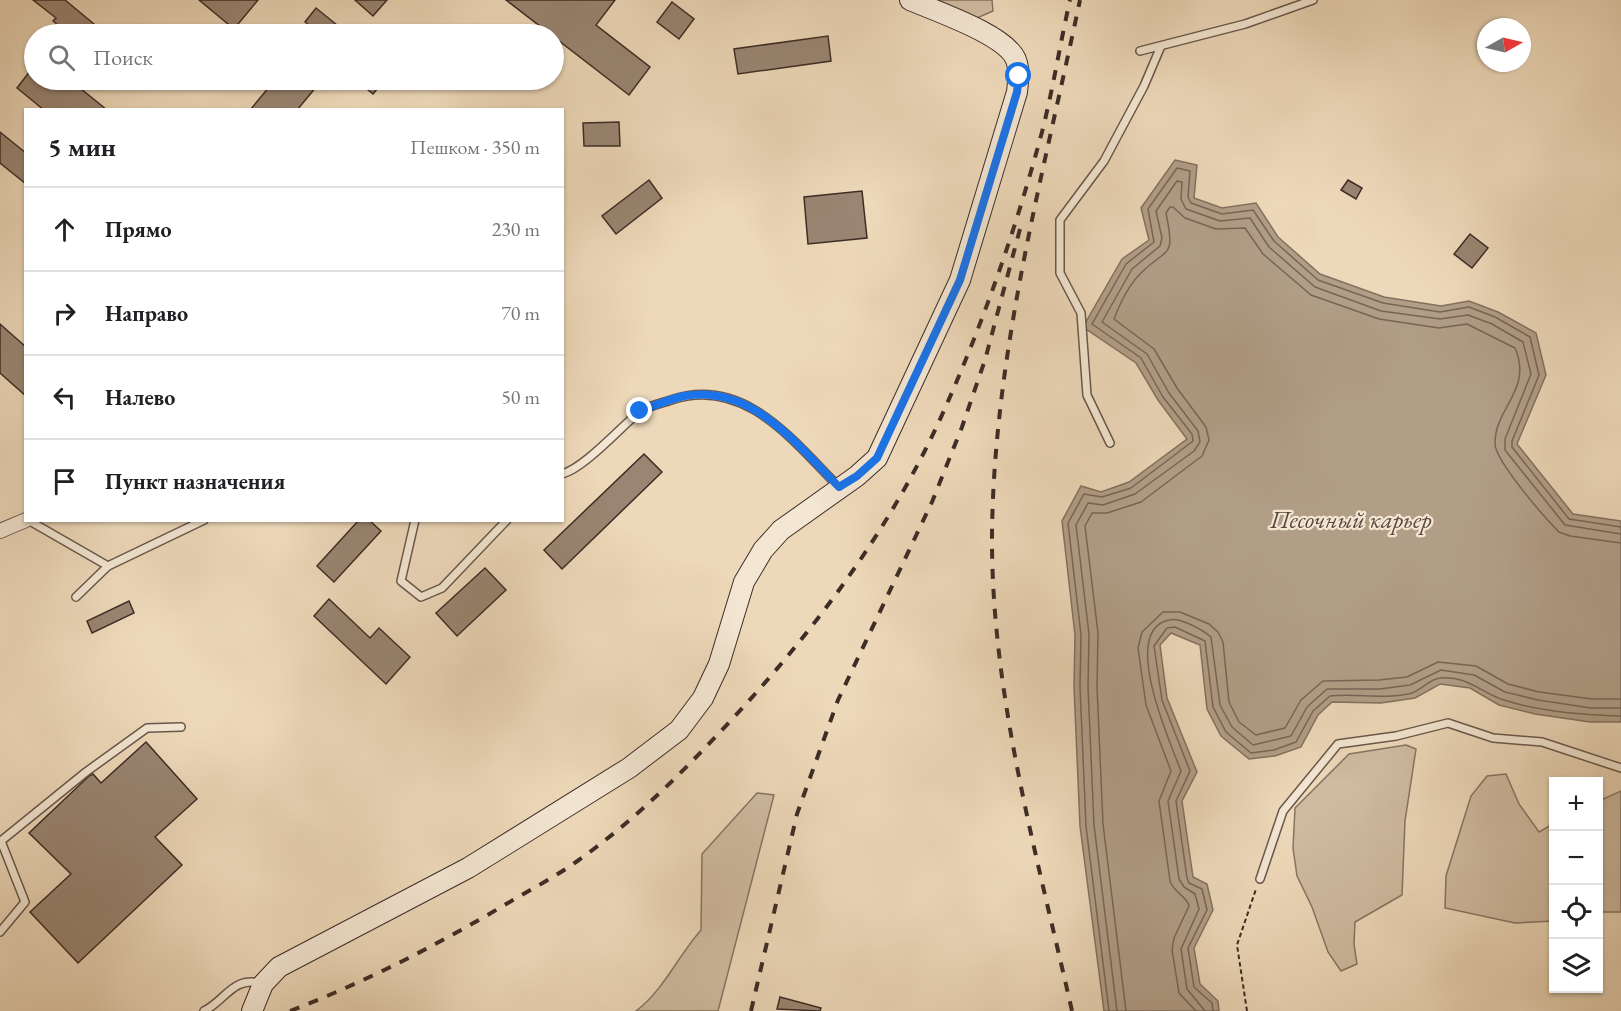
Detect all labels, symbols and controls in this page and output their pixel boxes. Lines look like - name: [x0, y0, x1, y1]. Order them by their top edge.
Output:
- north arrow: [1477, 18, 1531, 72]
- search box: [24, 24, 564, 90]
- icon: search: [45, 41, 78, 74]
- text: Поиск: [93, 43, 153, 72]
- route start: [1005, 62, 1031, 88]
- text: 5 мин: [48, 130, 116, 164]
- text: Пешком · 350 m: [410, 134, 540, 160]
- icon: ahead: [48, 213, 81, 246]
- text: Прямо: [105, 215, 172, 244]
- text: 230 m: [492, 216, 540, 242]
- icon: right: [48, 297, 81, 330]
- text: Направо: [105, 299, 188, 328]
- text: 70 m: [501, 300, 540, 326]
- icon: left: [48, 381, 81, 414]
- text: Налево: [105, 383, 175, 412]
- text: 50 m: [501, 384, 540, 410]
- route end: [626, 397, 652, 423]
- icon: arrive: [48, 465, 81, 498]
- text: Пункт назначения: [105, 467, 285, 496]
- water label: Песочный карьер: [1269, 504, 1432, 535]
- map controls: [1549, 777, 1603, 993]
- button: +: [1549, 777, 1603, 831]
- button: −: [1549, 831, 1603, 885]
- button: locate: [1549, 885, 1603, 939]
- button: layers: [1549, 939, 1603, 993]

